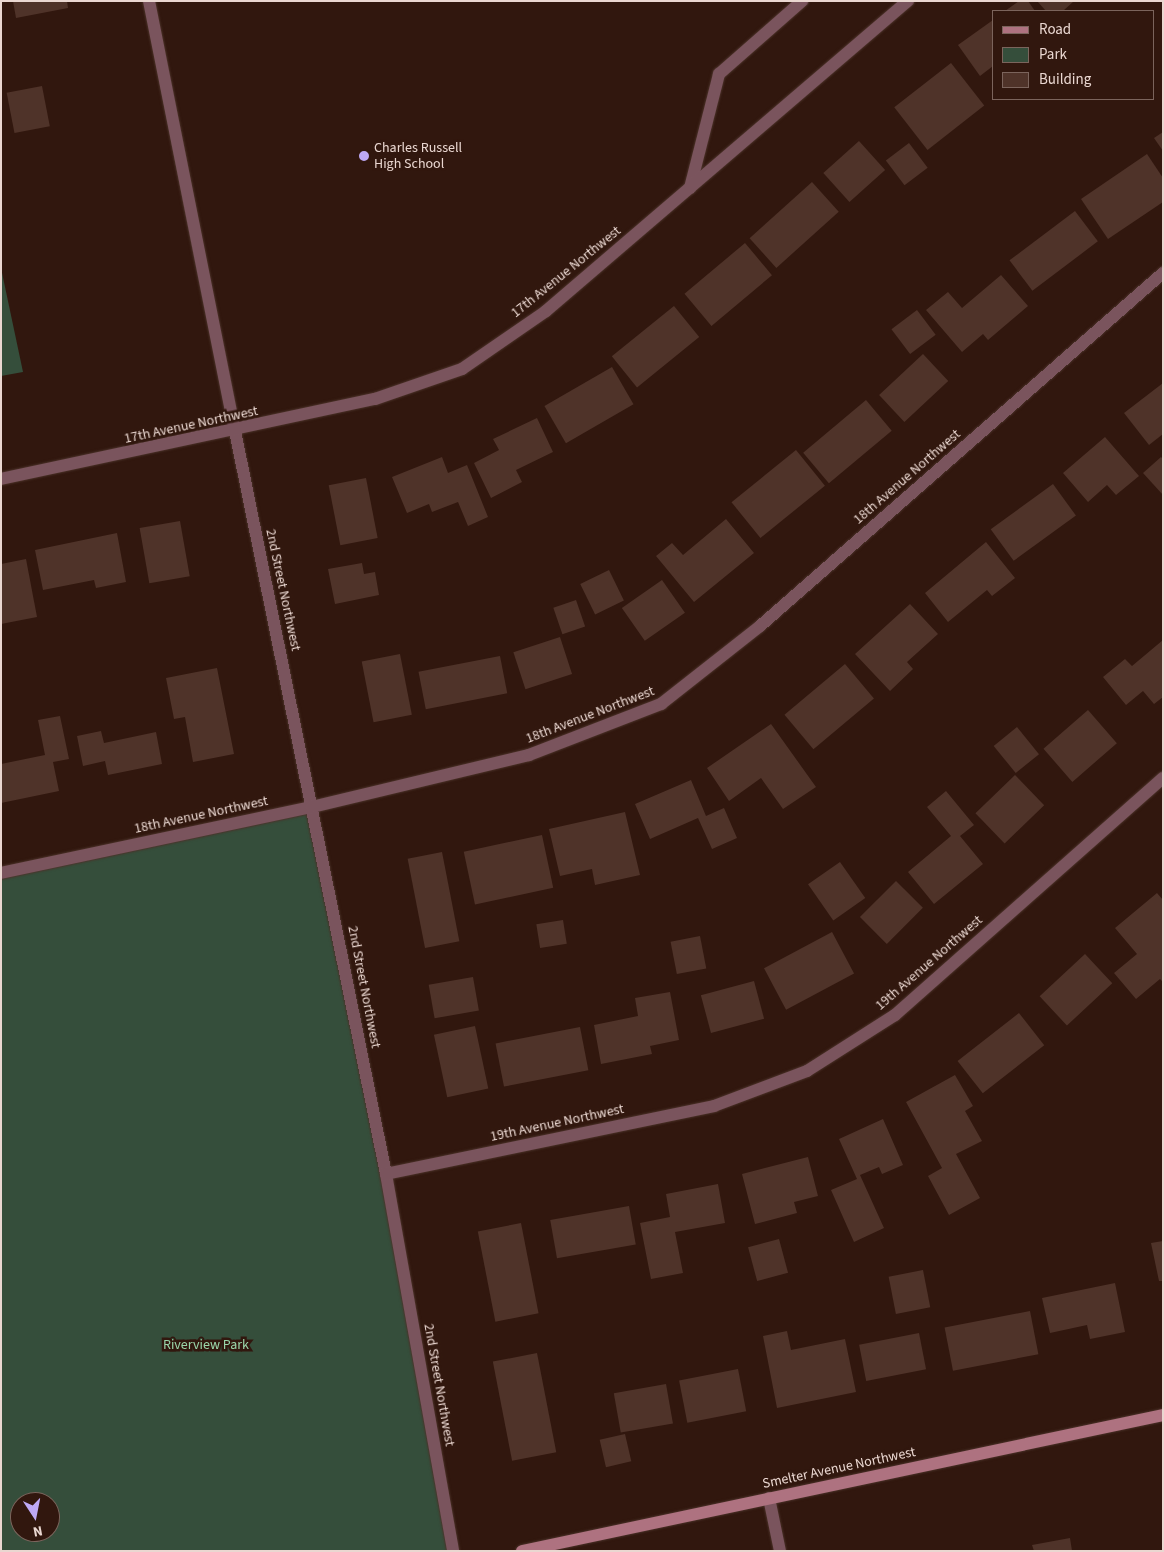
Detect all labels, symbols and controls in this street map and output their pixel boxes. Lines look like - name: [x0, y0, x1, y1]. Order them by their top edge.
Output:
- legend: [992, 10, 1154, 100]
- text: Road: [1039, 19, 1071, 40]
- text: Park: [1039, 44, 1067, 65]
- text: Building: [1039, 69, 1091, 90]
- place label: Charles Russell High School: [374, 140, 462, 172]
- marker: Charles Russell High School: [358, 150, 370, 162]
- street label: 17th Avenue Northwest: [508, 223, 624, 321]
- street label: 17th Avenue Northwest: [123, 403, 259, 447]
- street label: 18th Avenue Northwest: [850, 426, 964, 528]
- street label: 2nd Street Northwest: [262, 528, 304, 652]
- street label: 18th Avenue Northwest: [523, 683, 657, 747]
- street label: 18th Avenue Northwest: [133, 793, 269, 837]
- street label: 19th Avenue Northwest: [872, 912, 986, 1014]
- street label: 2nd Street Northwest: [344, 924, 384, 1050]
- street label: 19th Avenue Northwest: [489, 1101, 625, 1145]
- street label: 2nd Street Northwest: [420, 1322, 458, 1448]
- park label: Riverview Park: [163, 1337, 249, 1353]
- street label: Smelter Avenue Northwest: [761, 1444, 917, 1492]
- north arrow: [10, 1492, 60, 1542]
- text: N: [31, 1520, 44, 1541]

